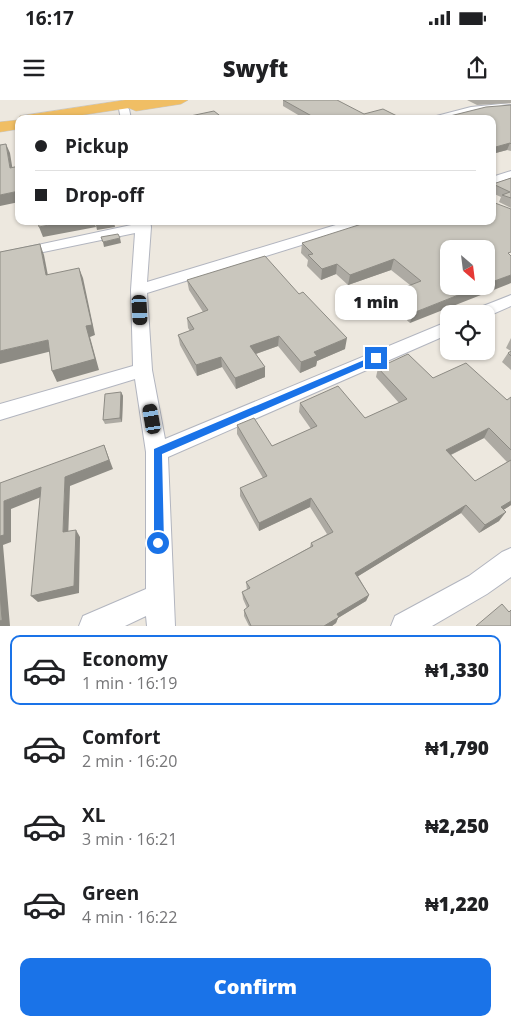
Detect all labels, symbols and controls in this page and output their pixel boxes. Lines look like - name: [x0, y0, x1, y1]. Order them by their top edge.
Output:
- text: 16:17: [25, 5, 74, 31]
- text: Swyft: [223, 53, 288, 83]
- icon: menu: [20, 54, 48, 82]
- icon: share: [463, 54, 491, 82]
- text: Pickup: [65, 133, 129, 159]
- text: Drop-off: [65, 182, 144, 208]
- north arrow: [440, 240, 495, 295]
- map controls: [440, 240, 495, 360]
- callout: 1 min: [335, 286, 417, 320]
- text: 1 min: [353, 291, 399, 313]
- car: [131, 295, 148, 325]
- button: locate: [440, 305, 495, 360]
- route end: [365, 347, 387, 369]
- car: [142, 403, 161, 435]
- route start: [147, 532, 169, 554]
- text: Economy: [82, 646, 168, 672]
- icon: car: [22, 648, 67, 693]
- text: ₦1,330: [425, 657, 489, 683]
- text: 1 min · 16:19: [82, 672, 177, 694]
- text: Comfort: [82, 724, 161, 750]
- icon: car: [22, 726, 67, 771]
- text: ₦1,790: [425, 735, 489, 761]
- text: 2 min · 16:20: [82, 750, 177, 772]
- text: XL: [82, 802, 105, 828]
- icon: car: [22, 804, 67, 849]
- text: ₦2,250: [425, 813, 489, 839]
- text: 3 min · 16:21: [82, 828, 177, 850]
- text: Green: [82, 880, 139, 906]
- icon: car: [22, 882, 67, 927]
- text: ₦1,220: [425, 891, 489, 917]
- text: 4 min · 16:22: [82, 906, 177, 928]
- button: Confirm: [20, 958, 491, 1016]

